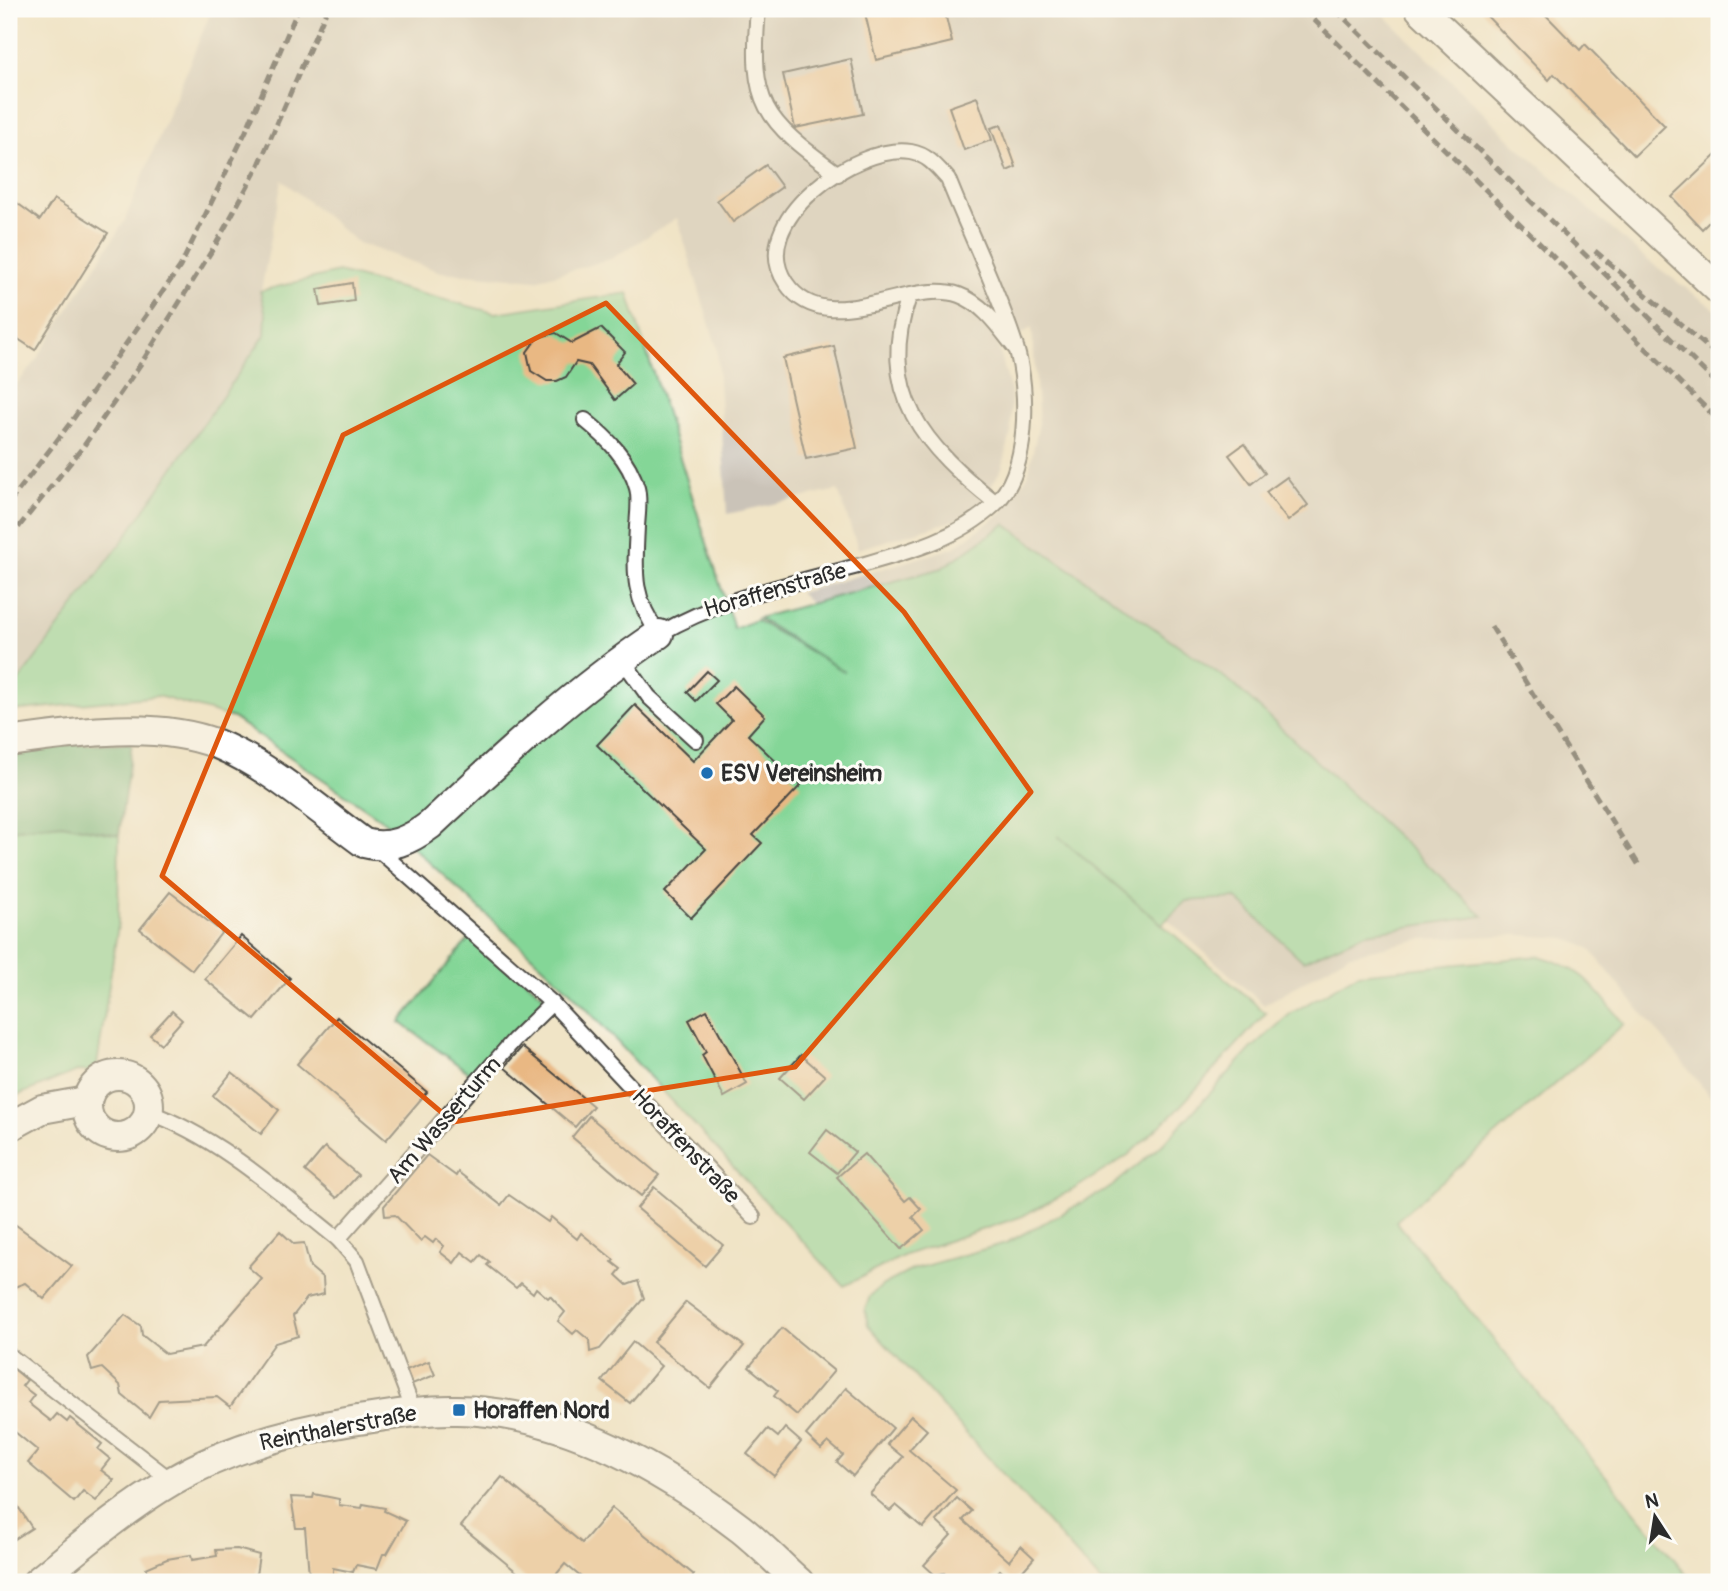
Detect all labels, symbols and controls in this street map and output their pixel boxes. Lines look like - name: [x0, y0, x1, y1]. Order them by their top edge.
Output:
- street label: Horaffenstraße: [701, 556, 850, 624]
- place label: ESV Vereinsheim: [721, 759, 882, 788]
- marker: ESV Vereinsheim: [699, 765, 715, 781]
- street label: Am Wasserturm: [381, 1050, 507, 1190]
- street label: Horaffenstraße: [625, 1082, 747, 1210]
- place label: Horaffen Nord: [473, 1396, 610, 1425]
- street label: Reinthalerstraße: [257, 1398, 420, 1457]
- marker: Horaffen Nord: [451, 1402, 467, 1418]
- north arrow: [1620, 1482, 1690, 1552]
- text: N: [1643, 1488, 1661, 1514]

